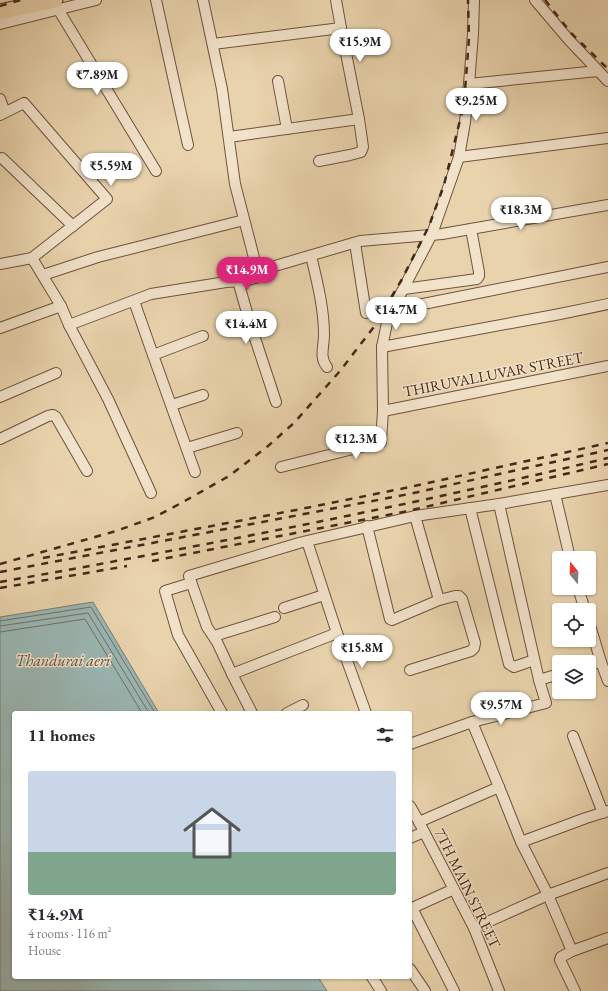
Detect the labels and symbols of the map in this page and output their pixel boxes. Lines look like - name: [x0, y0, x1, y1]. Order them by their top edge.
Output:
- pin: ₹15.9M: [327, 29, 393, 63]
- pin: ₹7.89M: [64, 62, 130, 96]
- pin: ₹9.25M: [443, 88, 509, 122]
- pin: ₹5.59M: [78, 153, 144, 187]
- pin: ₹18.3M: [488, 197, 554, 231]
- pin: ₹14.9M: [214, 257, 280, 291]
- pin: ₹14.7M: [363, 297, 429, 331]
- pin: ₹14.4M: [213, 311, 279, 345]
- street label: THIRUVALLUVAR STREET: [401, 347, 586, 401]
- pin: ₹12.3M: [323, 426, 389, 460]
- north arrow: [552, 551, 596, 595]
- pin: ₹15.8M: [329, 635, 395, 669]
- water label: Thandurai aeri: [16, 650, 112, 671]
- pin: ₹9.57M: [468, 692, 534, 726]
- street label: 7TH MAIN STREET: [431, 825, 506, 952]

